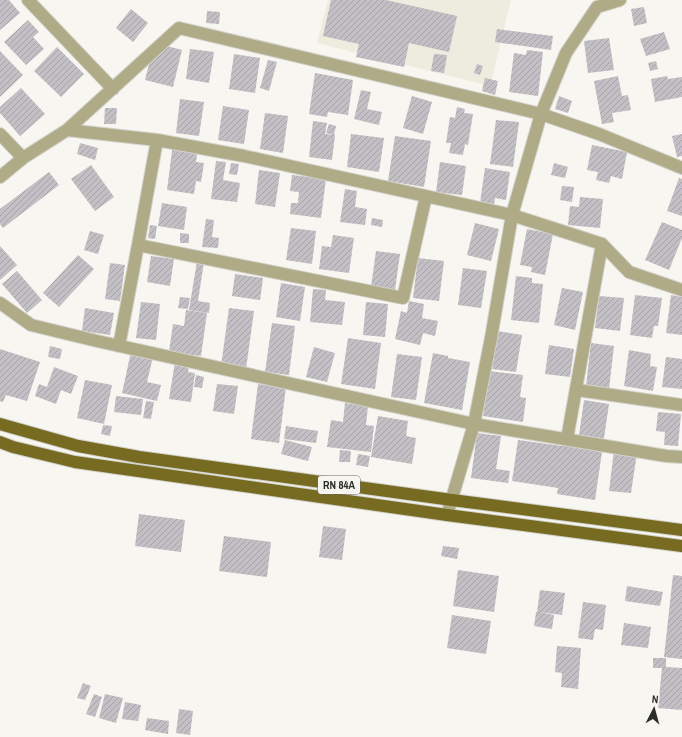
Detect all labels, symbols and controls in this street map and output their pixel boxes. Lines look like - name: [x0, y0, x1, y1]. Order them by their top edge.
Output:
- road number: RN 84A: [318, 476, 360, 494]
- north arrow: [634, 689, 674, 729]
- text: N: [651, 692, 659, 706]

